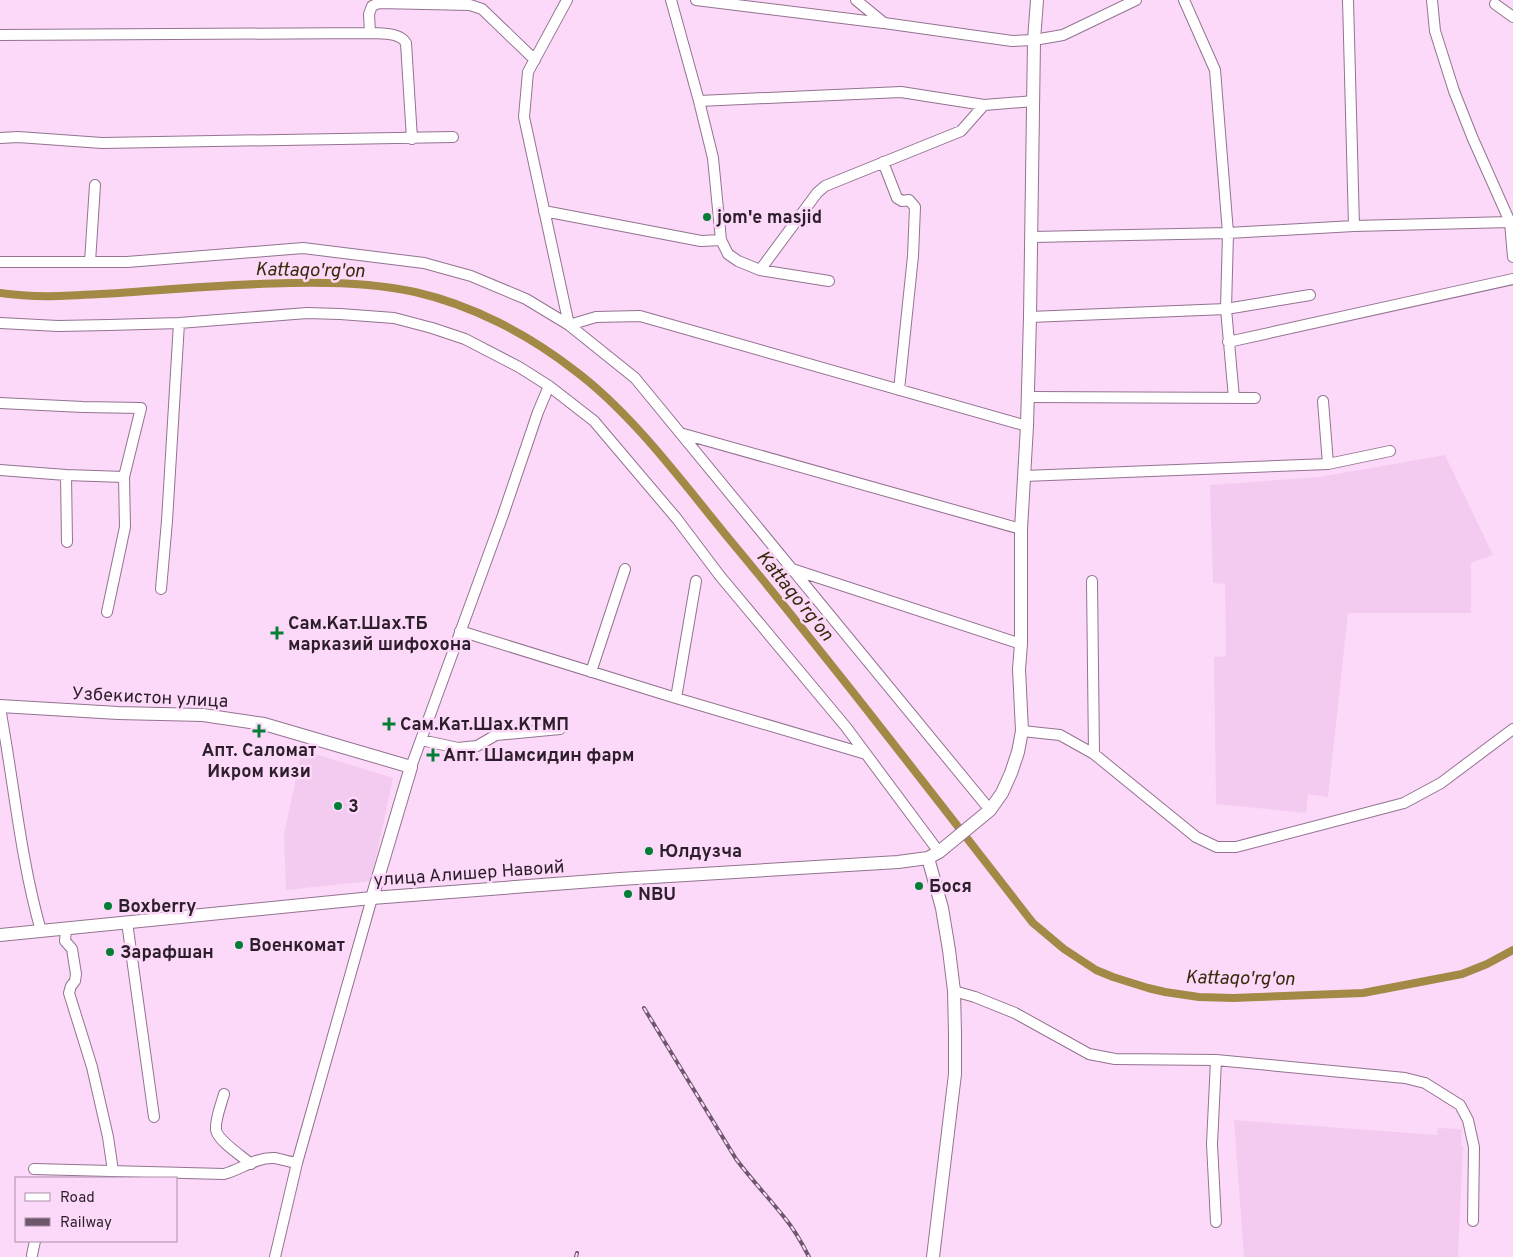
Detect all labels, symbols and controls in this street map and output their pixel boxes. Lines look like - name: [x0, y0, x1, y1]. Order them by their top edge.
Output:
- place label: jom'e masjid: [715, 207, 822, 230]
- marker: jom'e masjid: [701, 211, 713, 223]
- water label: Kattaqo'rg'on: [255, 258, 366, 284]
- water label: Kattaqo'rg'on: [751, 546, 839, 647]
- place label: Сам.Кат.Шах.ТБ марказий шифохона: [288, 613, 471, 657]
- marker: Сам.Кат.Шах.ТБ марказий шифохона: [270, 626, 284, 640]
- street label: Узбекистон улица: [71, 683, 229, 714]
- place label: Сам.Кат.Шах.КТМП: [400, 714, 569, 737]
- marker: Сам.Кат.Шах.КТМП: [382, 717, 396, 731]
- marker: Апт. Саломат Икром кизи: [253, 725, 265, 737]
- place label: Апт. Саломат Икром кизи: [201, 740, 317, 784]
- place label: Апт. Шамсидин фарм: [443, 745, 634, 768]
- marker: Апт. Шамсидин фарм: [427, 749, 439, 761]
- place label: 3: [348, 796, 359, 819]
- marker: 3: [332, 800, 344, 812]
- place label: Юлдузча: [659, 841, 742, 864]
- marker: Юлдузча: [643, 845, 655, 857]
- street label: улица Алишер Навоий: [373, 856, 565, 893]
- place label: Бося: [929, 876, 972, 899]
- marker: Бося: [913, 880, 925, 892]
- place label: NBU: [638, 884, 676, 907]
- marker: NBU: [622, 888, 634, 900]
- place label: Boxberry: [118, 896, 196, 919]
- marker: Boxberry: [102, 900, 114, 912]
- place label: Военкомат: [249, 935, 346, 958]
- marker: Военкомат: [233, 939, 245, 951]
- place label: Зарафшан: [120, 942, 214, 965]
- marker: Зарафшан: [104, 946, 116, 958]
- water label: Kattaqo'rg'on: [1185, 966, 1296, 992]
- legend: [15, 1177, 178, 1242]
- text: Road: [60, 1189, 95, 1208]
- text: Railway: [60, 1214, 112, 1233]

